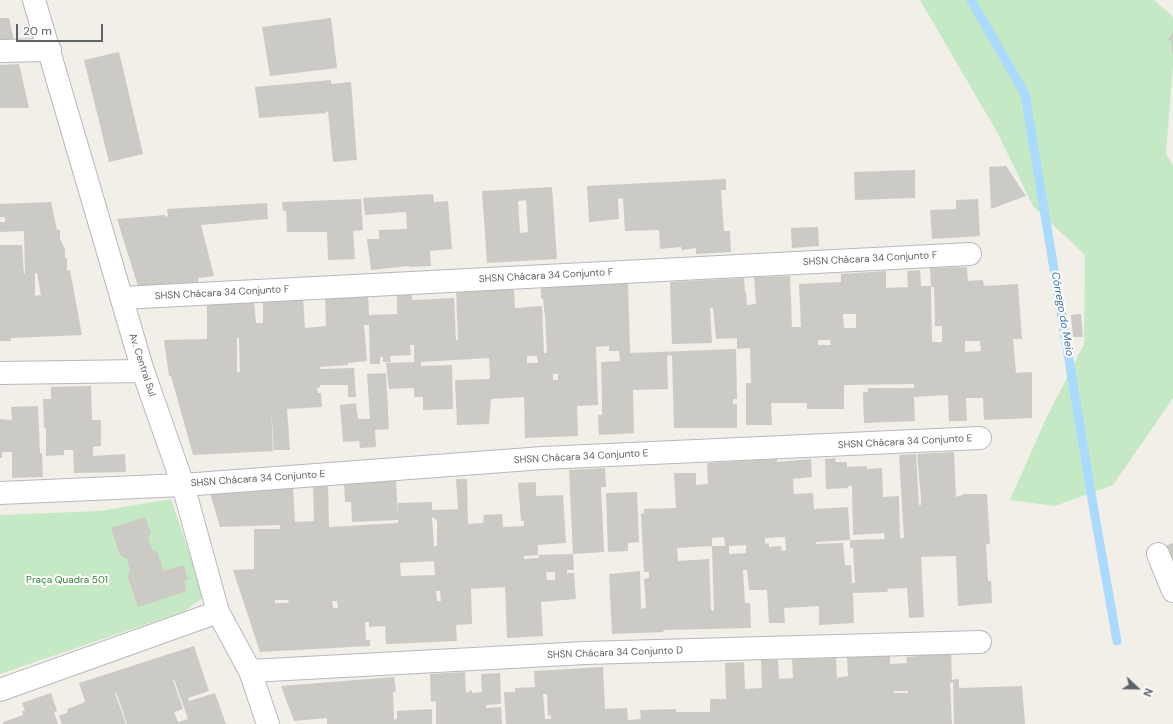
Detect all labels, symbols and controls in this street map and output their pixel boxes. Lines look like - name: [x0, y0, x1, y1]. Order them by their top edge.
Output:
- scale bar: [18, 16, 105, 42]
- text: 20 m: [23, 23, 52, 39]
- street label: SHSN Chácara 34 Conjunto F: [803, 249, 937, 269]
- street label: SHSN Chácara 34 Conjunto F: [479, 266, 613, 286]
- water label: Córrego do Meio: [1048, 271, 1076, 357]
- street label: SHSN Chácara 34 Conjunto F: [155, 283, 289, 303]
- street label: Av. Central Sul: [126, 332, 158, 398]
- street label: SHSN Chácara 34 Conjunto E: [837, 432, 973, 452]
- street label: SHSN Chácara 34 Conjunto E: [513, 447, 649, 467]
- street label: SHSN Chácara 34 Conjunto E: [190, 468, 326, 490]
- park label: Praça Quadra 501: [26, 574, 108, 586]
- street label: SHSN Chácara 34 Conjunto D: [547, 645, 683, 661]
- north arrow: [1117, 668, 1157, 708]
- text: N: [1140, 686, 1156, 699]

